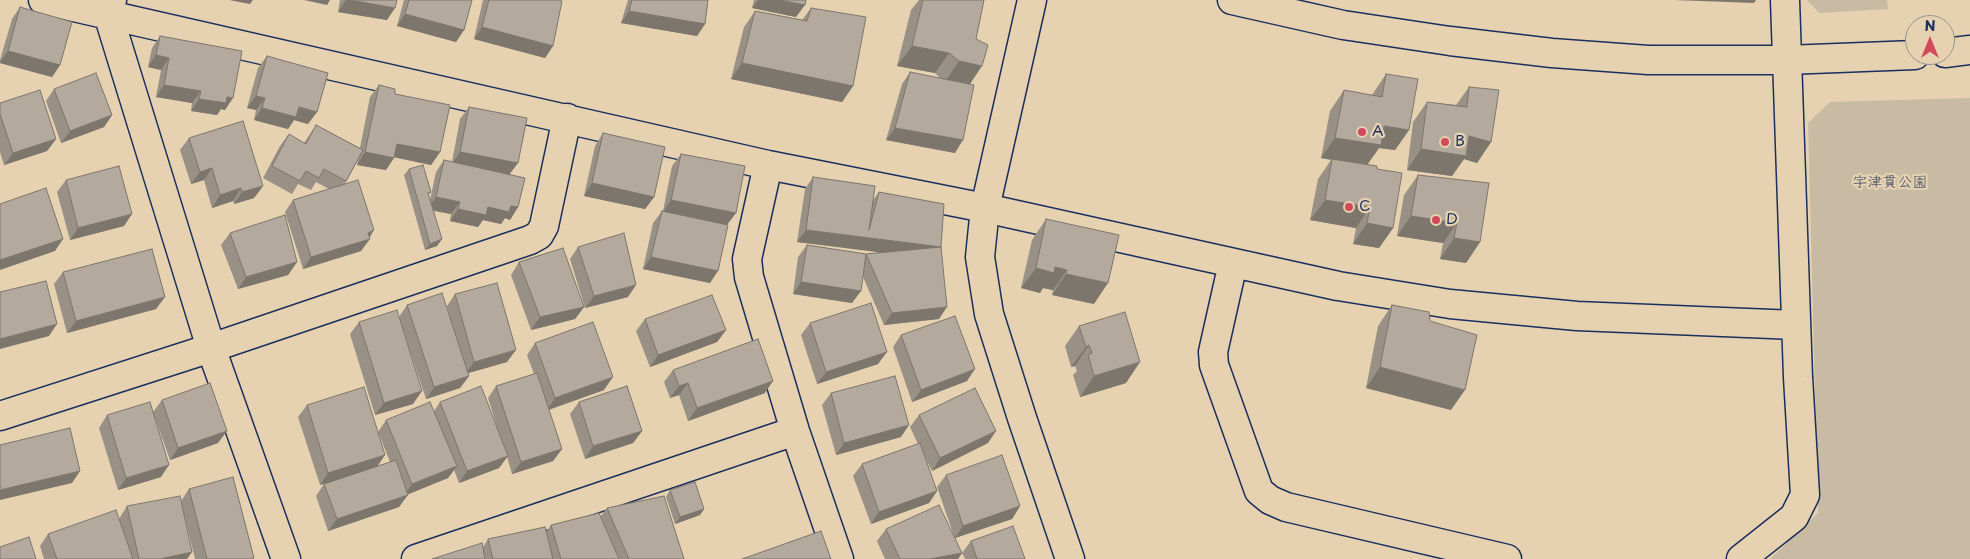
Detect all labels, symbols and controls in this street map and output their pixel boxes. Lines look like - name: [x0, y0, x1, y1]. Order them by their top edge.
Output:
- north arrow: [1905, 15, 1955, 65]
- text: N: [1924, 15, 1936, 36]
- place label: A: [1372, 123, 1383, 141]
- marker: A: [1356, 126, 1368, 138]
- place label: B: [1455, 133, 1465, 151]
- marker: B: [1439, 136, 1451, 148]
- park label: 宇津貫公園: [1853, 174, 1927, 192]
- place label: C: [1359, 198, 1371, 216]
- marker: C: [1343, 201, 1355, 213]
- place label: D: [1446, 211, 1458, 229]
- marker: D: [1430, 214, 1442, 226]

